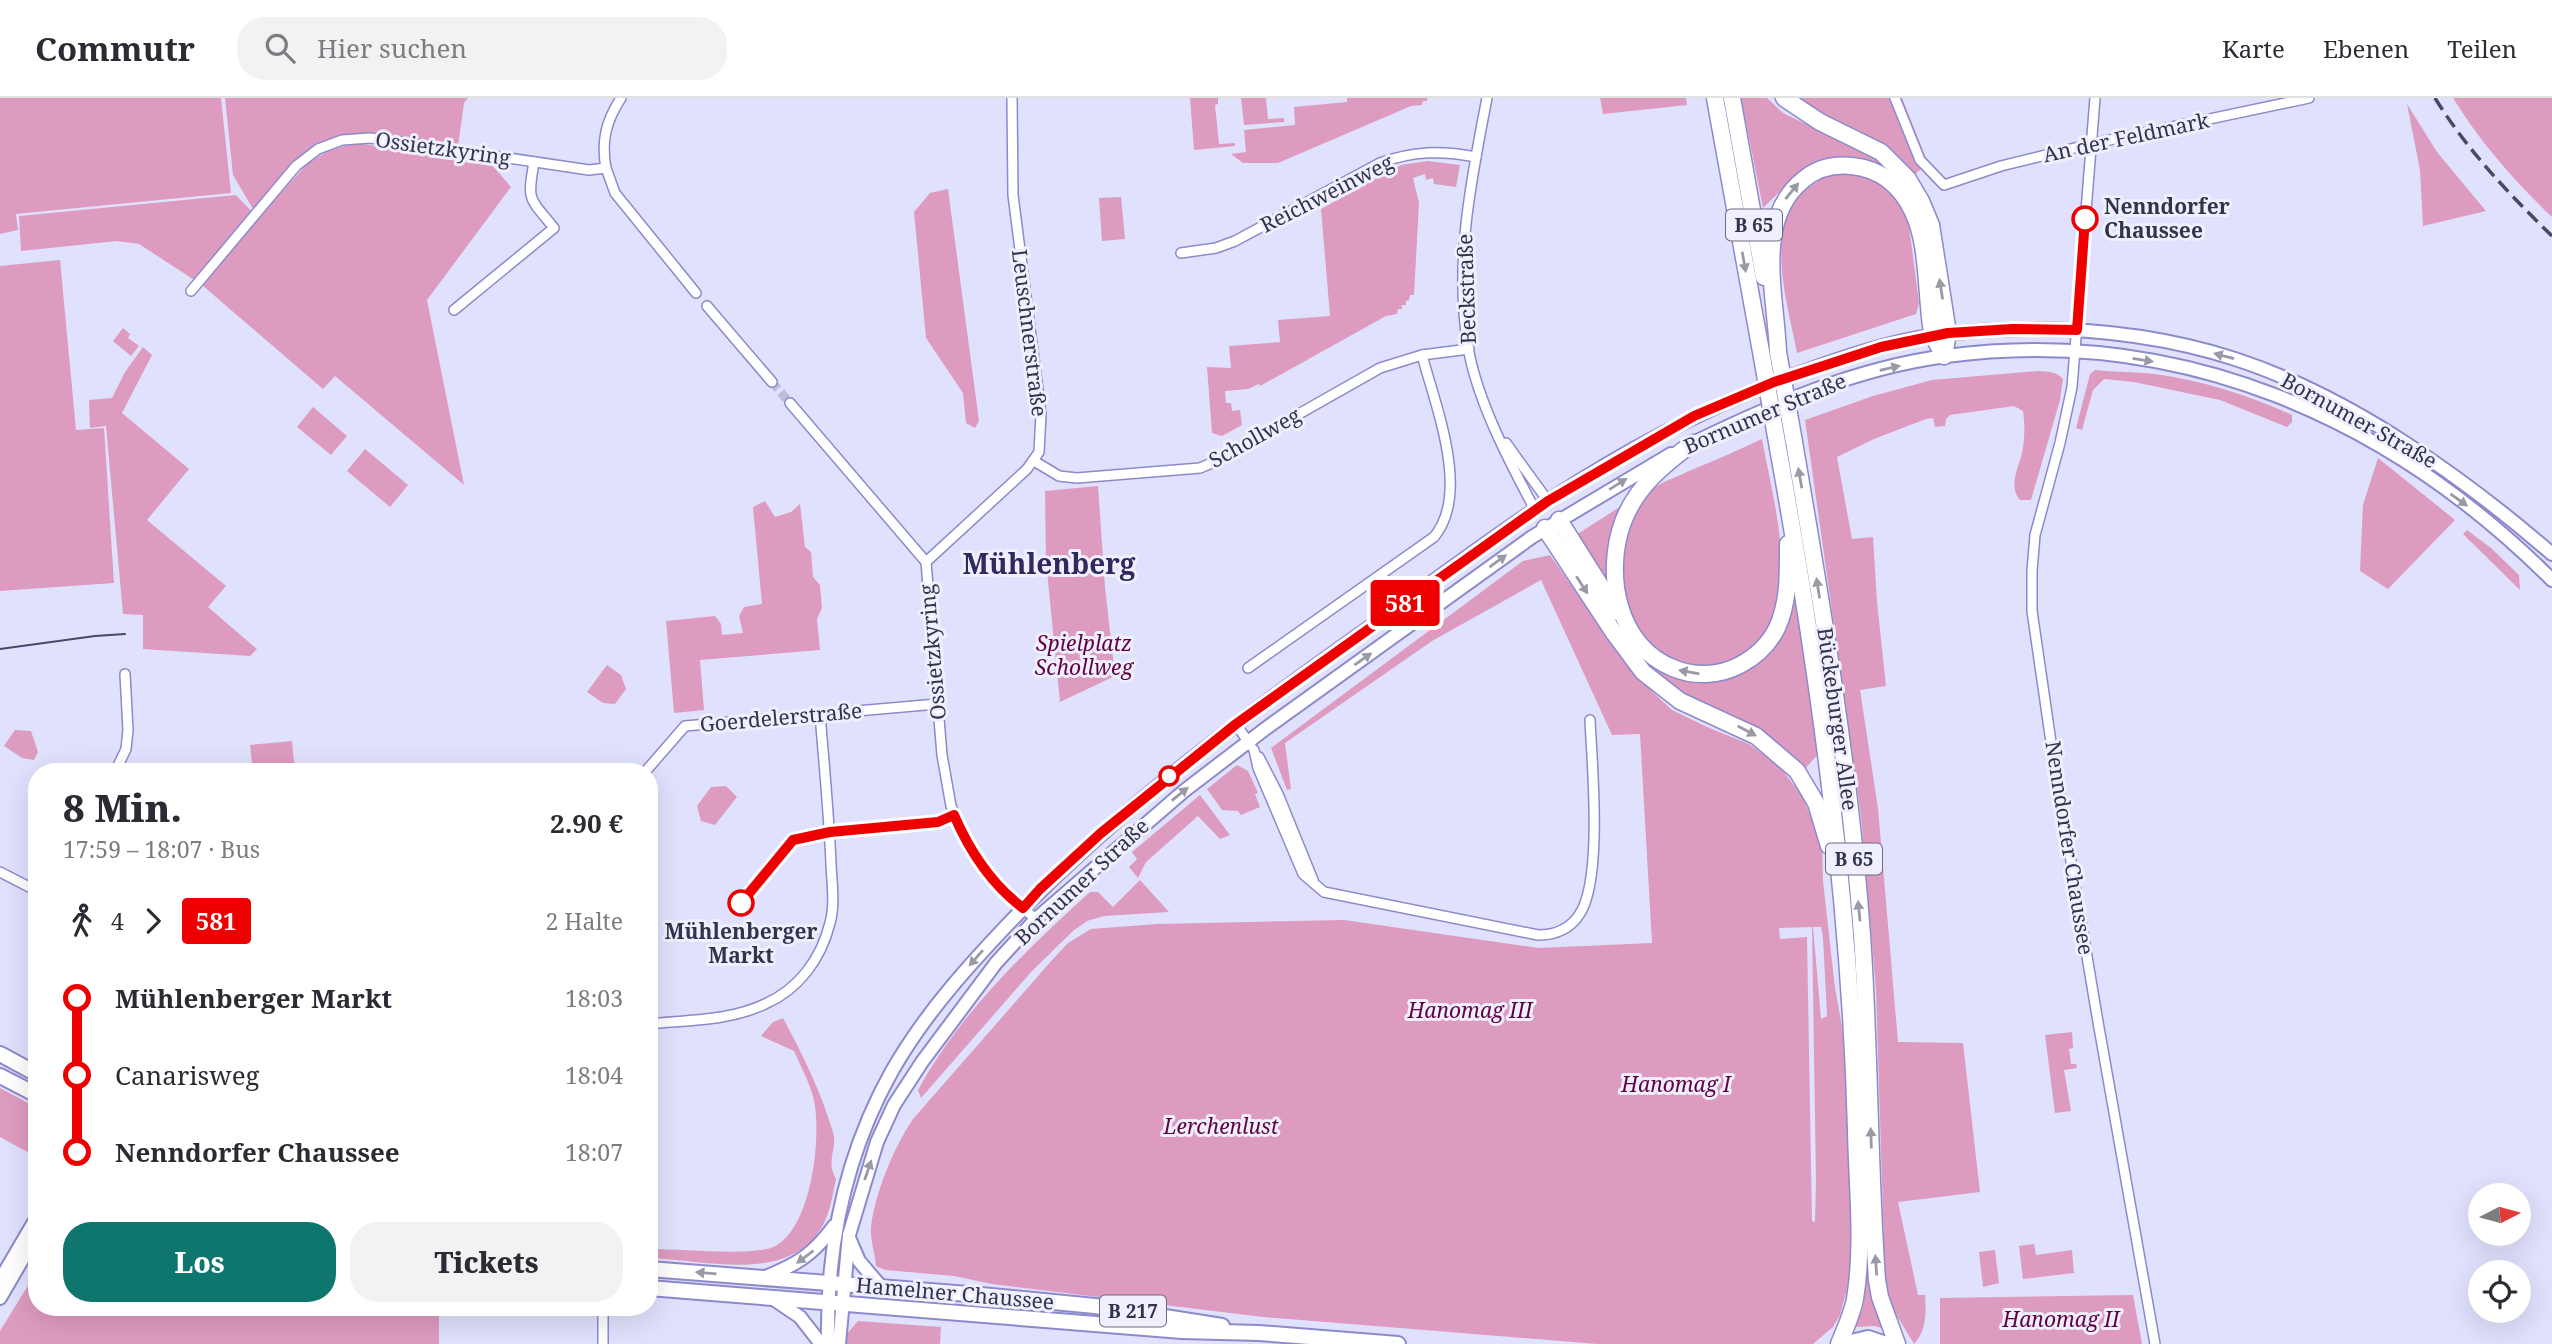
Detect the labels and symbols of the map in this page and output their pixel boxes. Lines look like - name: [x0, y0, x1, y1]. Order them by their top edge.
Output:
- street label: An der Feldmark: [2040, 106, 2212, 168]
- street label: Ossietzkyring: [374, 125, 513, 171]
- street label: Reichweinweg: [1255, 147, 1398, 239]
- one-way arrow: [1785, 183, 1800, 201]
- place label: Nenndorfer Chaussee: [2104, 192, 2230, 244]
- marker: Nenndorfer Chaussee: [2072, 206, 2098, 232]
- road number: B 65: [1726, 209, 1782, 240]
- street label: Beckstraße: [1450, 233, 1482, 345]
- street label: Leuschnerstraße: [1006, 248, 1054, 418]
- one-way arrow: [1739, 251, 1750, 273]
- one-way arrow: [1936, 277, 1947, 299]
- one-way arrow: [2213, 350, 2235, 361]
- one-way arrow: [2132, 355, 2154, 366]
- one-way arrow: [1879, 362, 1901, 373]
- street label: Bornumer Straße: [1679, 366, 1850, 460]
- street label: Bornumer Straße: [2277, 366, 2442, 475]
- street label: Schollweg: [1204, 400, 1306, 474]
- one-way arrow: [1794, 467, 1805, 489]
- one-way arrow: [1608, 478, 1627, 490]
- one-way arrow: [2450, 493, 2468, 507]
- district label: Mühlenberg: [962, 544, 1136, 582]
- one-way arrow: [1489, 554, 1507, 568]
- one-way arrow: [1575, 576, 1589, 594]
- one-way arrow: [1812, 577, 1823, 599]
- line badge: 581: [1365, 580, 1445, 626]
- street label: Ossietzkyring: [912, 582, 952, 721]
- street label: Bückeburger Allee: [1811, 625, 1865, 812]
- park label: Spielplatz Schollweg: [1035, 629, 1134, 681]
- one-way arrow: [1354, 652, 1372, 666]
- one-way arrow: [1678, 666, 1700, 677]
- street label: Goerdelerstraße: [699, 696, 863, 738]
- one-way arrow: [1738, 725, 1758, 737]
- street label: Nenndorfer Chaussee: [2039, 739, 2101, 957]
- unlabelled marker: [1159, 766, 1179, 786]
- one-way arrow: [1170, 787, 1188, 802]
- street label: Bornumer Straße: [1008, 812, 1154, 951]
- road number: B 65: [1826, 844, 1882, 874]
- marker: Mühlenberger Markt: [728, 890, 754, 916]
- one-way arrow: [1854, 900, 1865, 922]
- place label: Mühlenberger Markt: [665, 917, 817, 969]
- one-way arrow: [968, 949, 984, 967]
- park label: Hanomag III: [1407, 996, 1534, 1024]
- park label: Hanomag I: [1620, 1070, 1732, 1098]
- park label: Lerchenlust: [1162, 1112, 1279, 1140]
- one-way arrow: [1866, 1127, 1877, 1149]
- one-way arrow: [863, 1159, 874, 1180]
- north arrow: [2468, 1183, 2530, 1246]
- one-way arrow: [796, 1250, 814, 1264]
- one-way arrow: [1870, 1254, 1881, 1276]
- one-way arrow: [695, 1267, 717, 1278]
- street label: Hamelner Chaussee: [855, 1270, 1055, 1316]
- road number: B 217: [1100, 1296, 1166, 1326]
- park label: Hanomag II: [2002, 1305, 2121, 1333]

